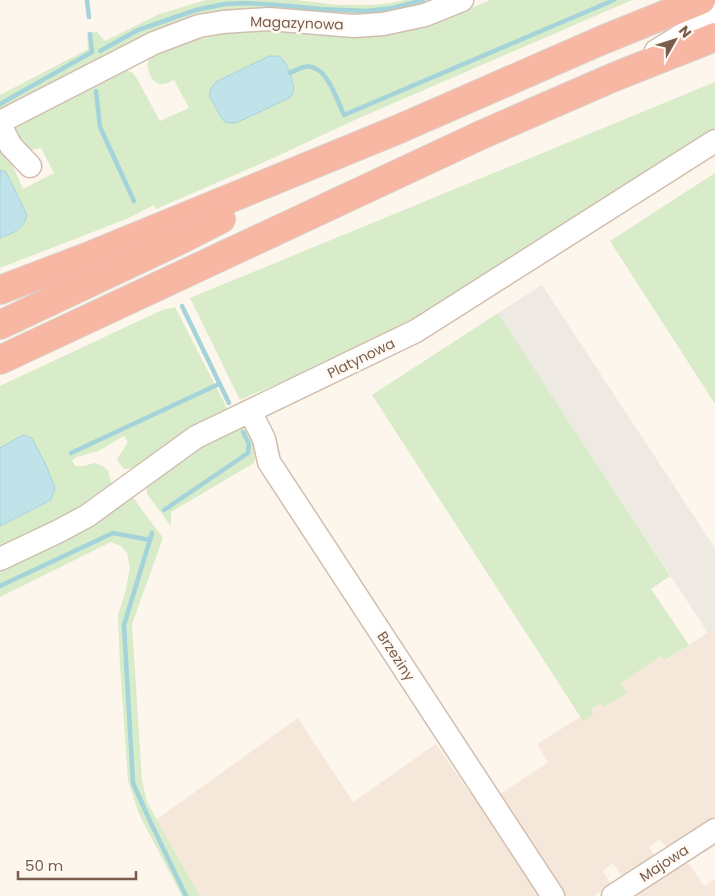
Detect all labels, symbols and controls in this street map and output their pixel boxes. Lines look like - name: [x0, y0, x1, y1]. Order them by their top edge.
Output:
- street label: Magazynowa: [250, 11, 344, 35]
- north arrow: [650, 15, 700, 65]
- text: N: [674, 21, 696, 42]
- street label: Platynowa: [324, 333, 398, 383]
- street label: Brzeziny: [372, 627, 420, 685]
- street label: Majowa: [636, 840, 692, 886]
- scale bar: [18, 848, 135, 880]
- text: 50 m: [25, 855, 63, 876]

